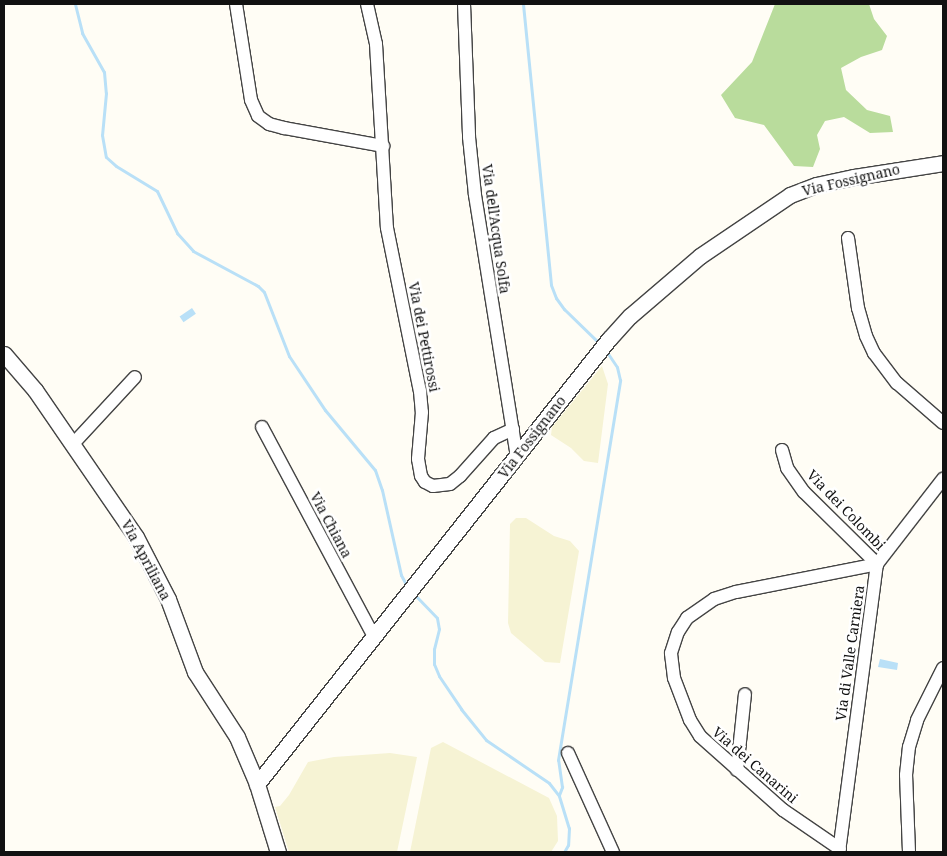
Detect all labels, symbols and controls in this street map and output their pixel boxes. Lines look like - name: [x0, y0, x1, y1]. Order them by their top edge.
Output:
- street label: Via Fossignano: [800, 161, 902, 199]
- street label: Via dell'Acqua Solfa: [479, 163, 513, 295]
- street label: Via dei Pettirossi: [405, 281, 443, 393]
- street label: Via Fossignano: [495, 392, 569, 482]
- street label: Via dei Colombi: [803, 466, 889, 554]
- street label: Via Chiana: [307, 489, 355, 561]
- street label: Via Apriliana: [118, 517, 174, 603]
- street label: Via di Valle Carniera: [832, 584, 868, 722]
- street label: Via dei Canarini: [709, 723, 801, 807]

